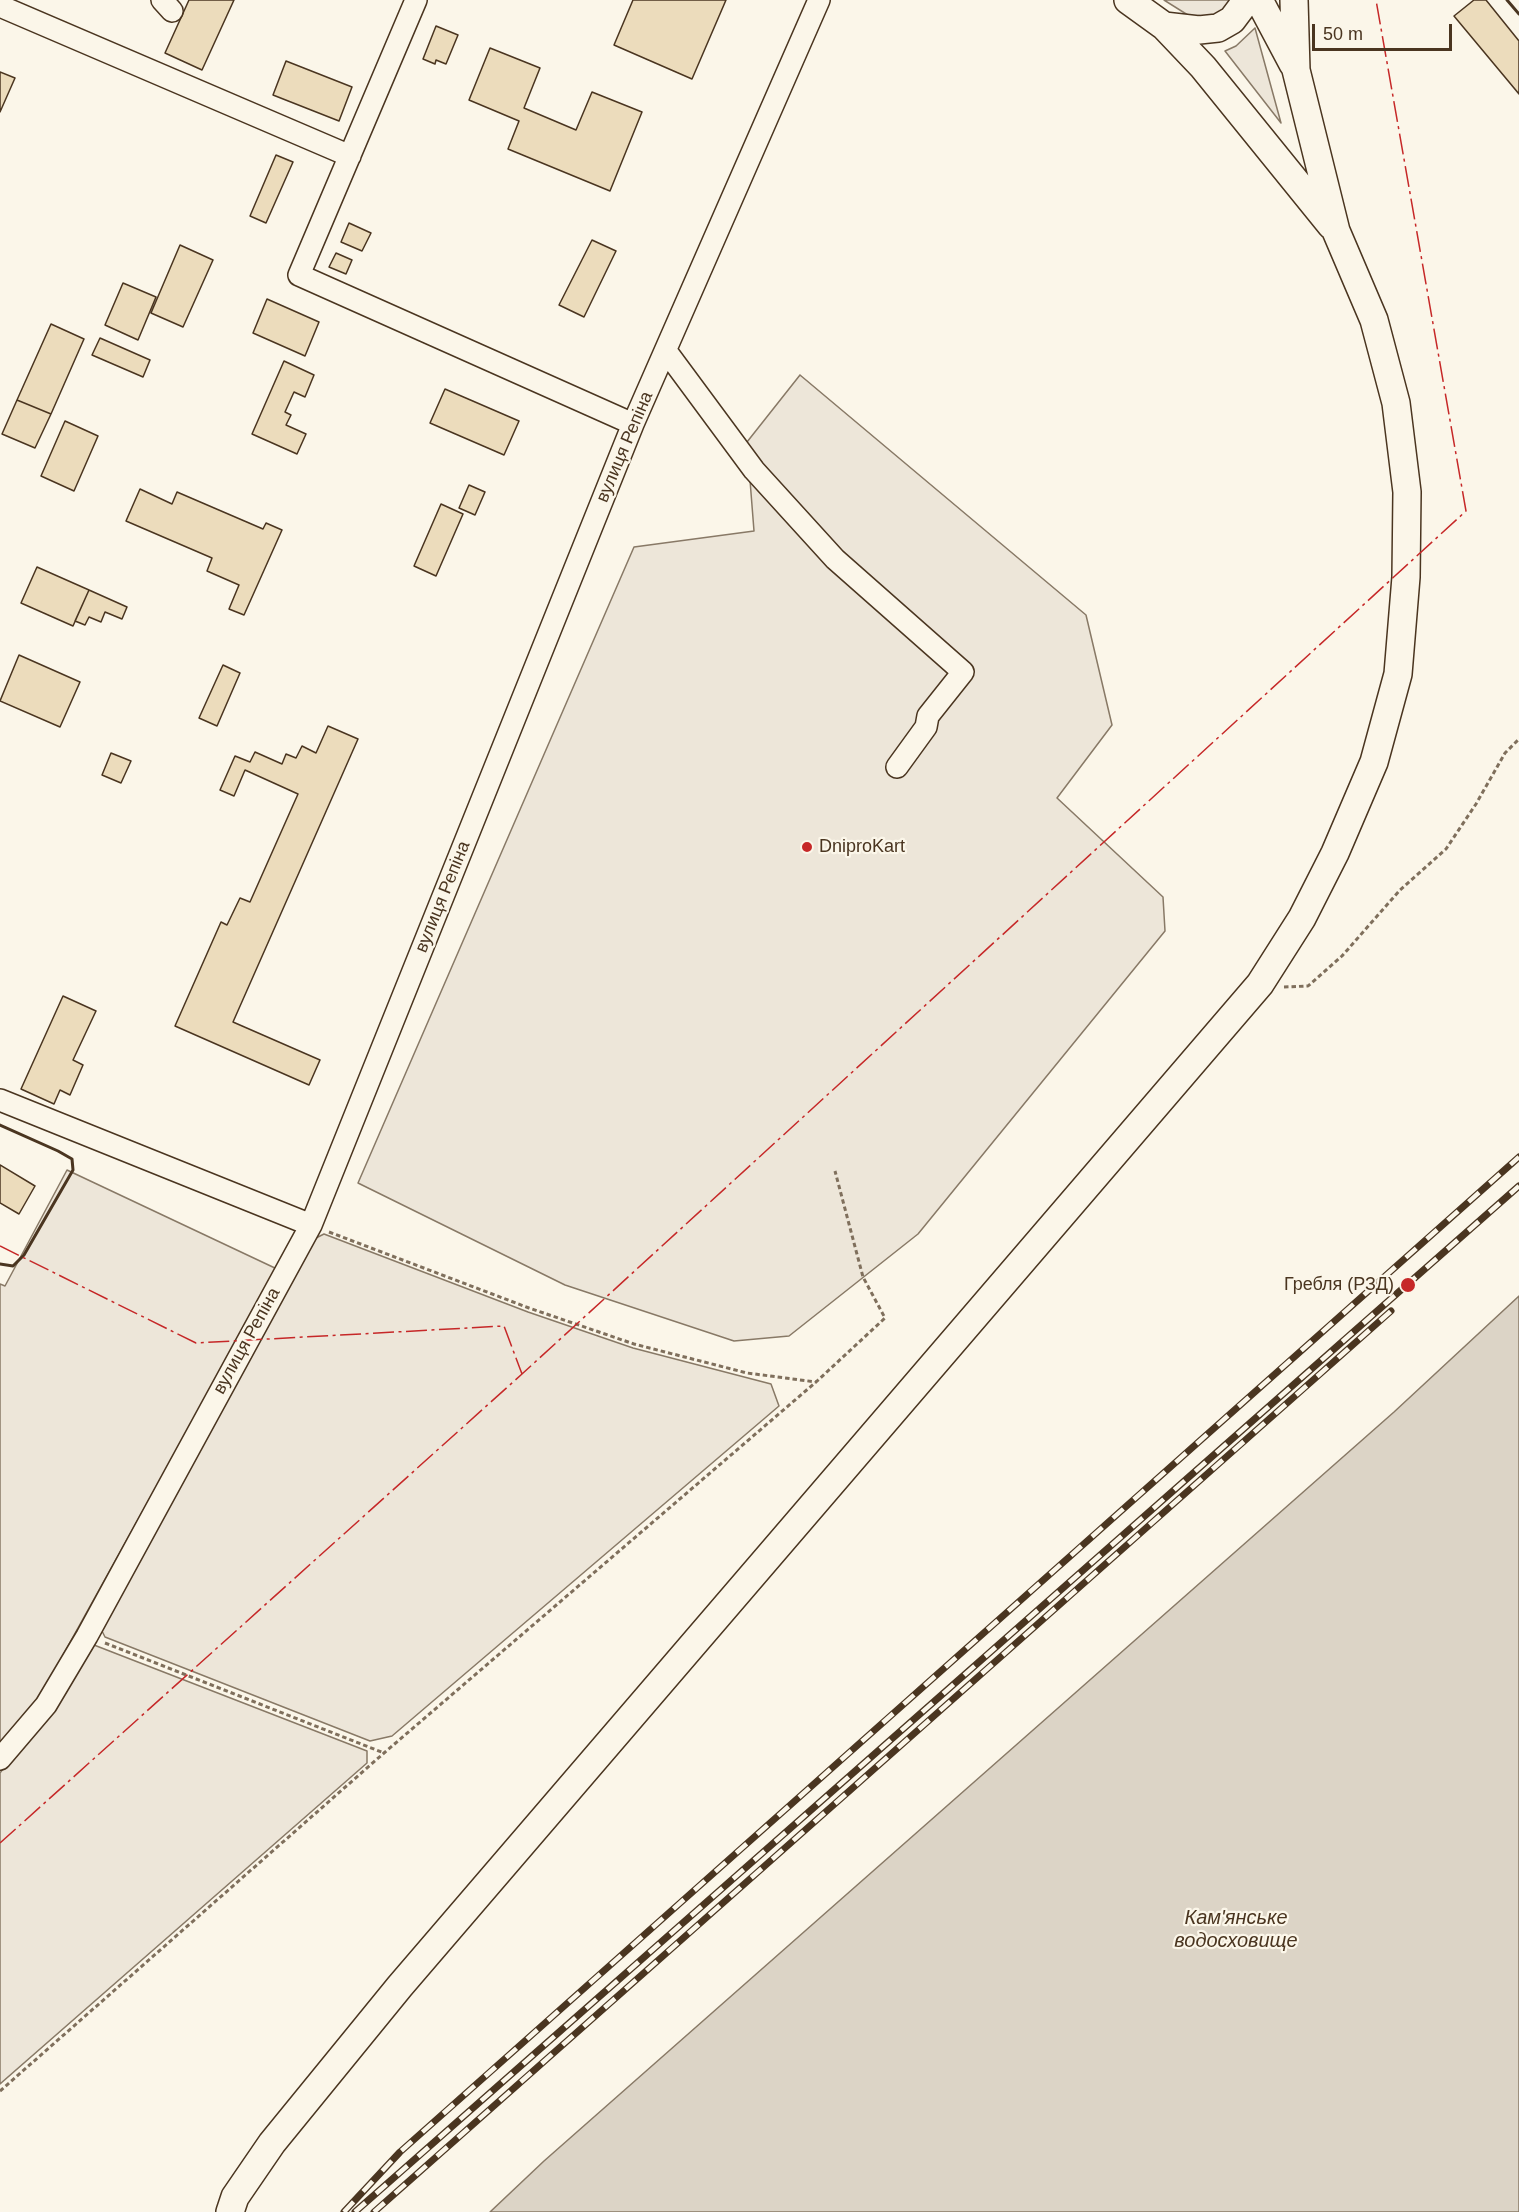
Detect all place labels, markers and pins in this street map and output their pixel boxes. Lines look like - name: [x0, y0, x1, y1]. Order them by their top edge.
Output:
- place label: DniproKart: [819, 836, 905, 858]
- marker: DniproKart: [800, 840, 814, 854]
- place label: Гребля (РЗД): [1284, 1274, 1394, 1296]
- marker: Гребля (РЗД): [1399, 1276, 1417, 1294]

